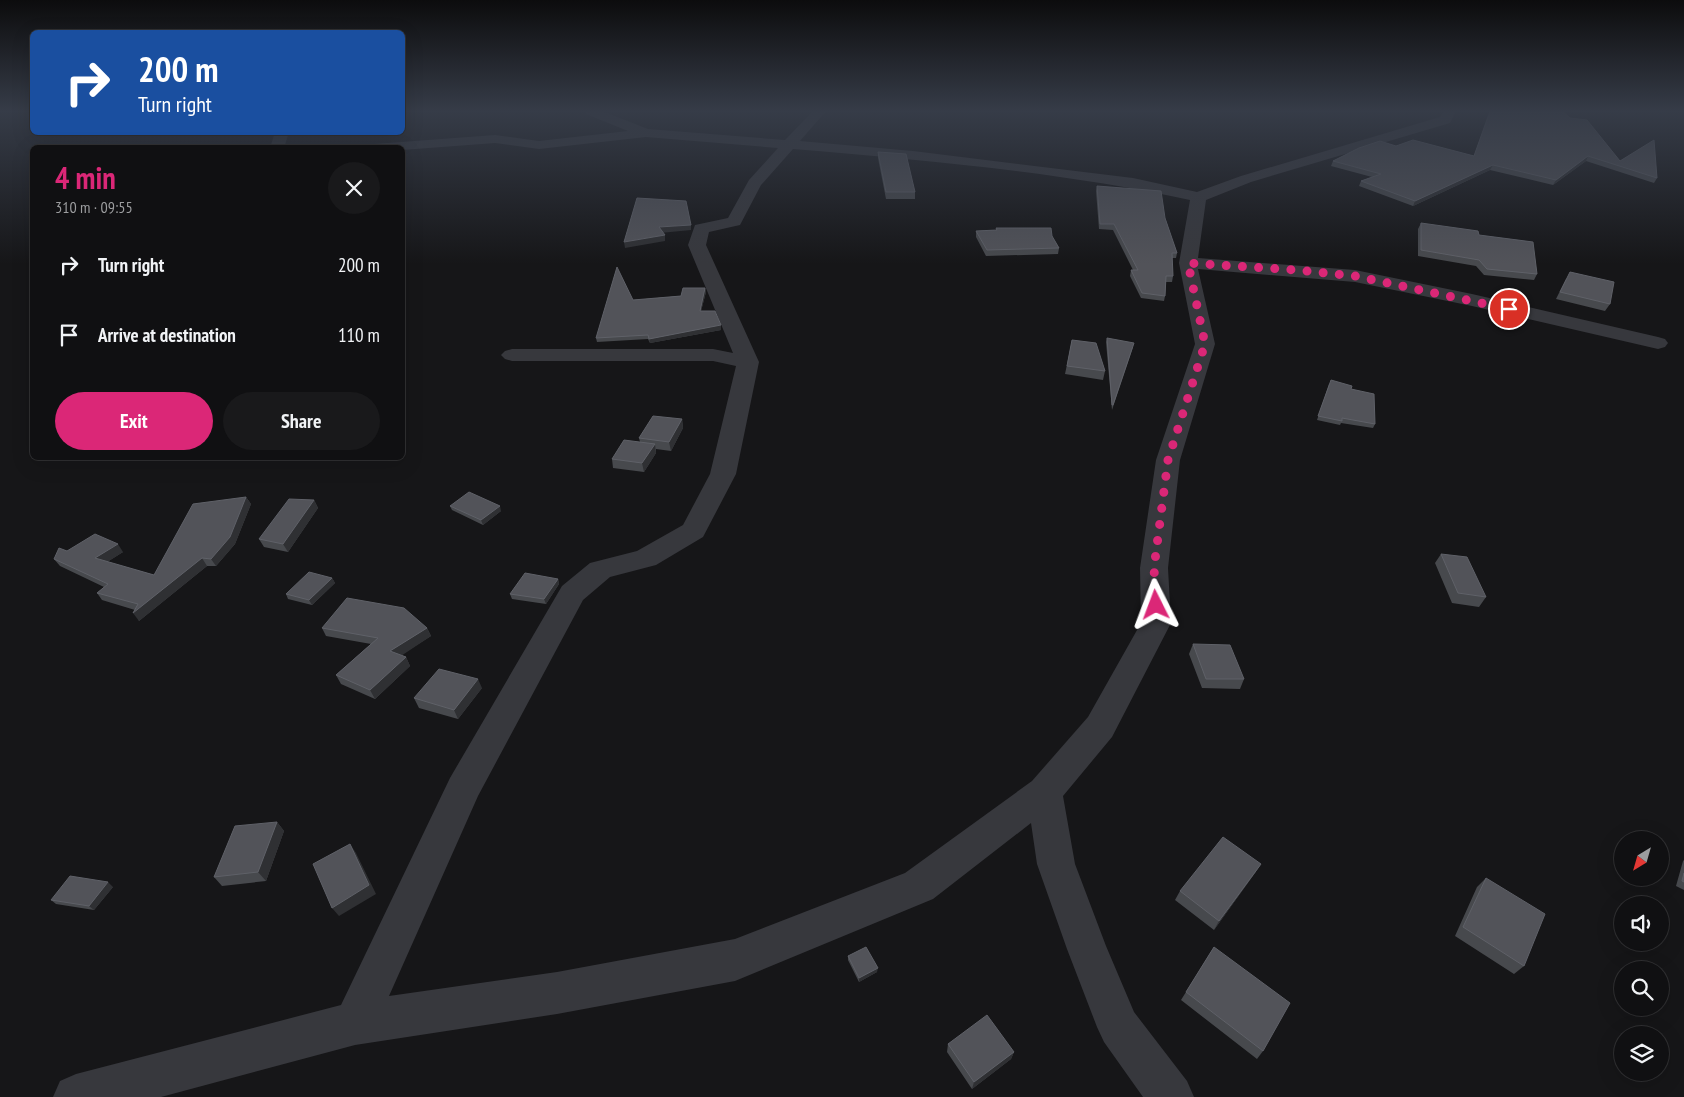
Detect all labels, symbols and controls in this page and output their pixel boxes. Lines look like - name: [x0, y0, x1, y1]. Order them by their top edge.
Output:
- text: 200 m: [138, 46, 219, 92]
- icon: right: [55, 50, 120, 115]
- text: Turn right: [138, 90, 212, 118]
- text: 4 min: [55, 158, 116, 197]
- button: close: [328, 162, 380, 214]
- text: 310 m · 09:55: [55, 197, 133, 217]
- icon: right: [55, 251, 83, 279]
- text: Turn right: [98, 253, 164, 277]
- text: 200 m: [338, 253, 380, 277]
- pin: [1488, 288, 1530, 330]
- icon: arrive: [1495, 295, 1523, 323]
- icon: arrive: [55, 321, 83, 349]
- text: Arrive at destination: [98, 323, 236, 347]
- text: 110 m: [338, 323, 380, 347]
- button: Exit: [55, 392, 213, 450]
- button: Share: [223, 392, 380, 450]
- position arrow: [1129, 578, 1181, 630]
- north arrow: [1614, 831, 1669, 886]
- map controls: [1614, 831, 1669, 1081]
- button: sound: [1614, 896, 1669, 951]
- button: search: [1614, 961, 1669, 1016]
- button: layers: [1614, 1026, 1669, 1081]

